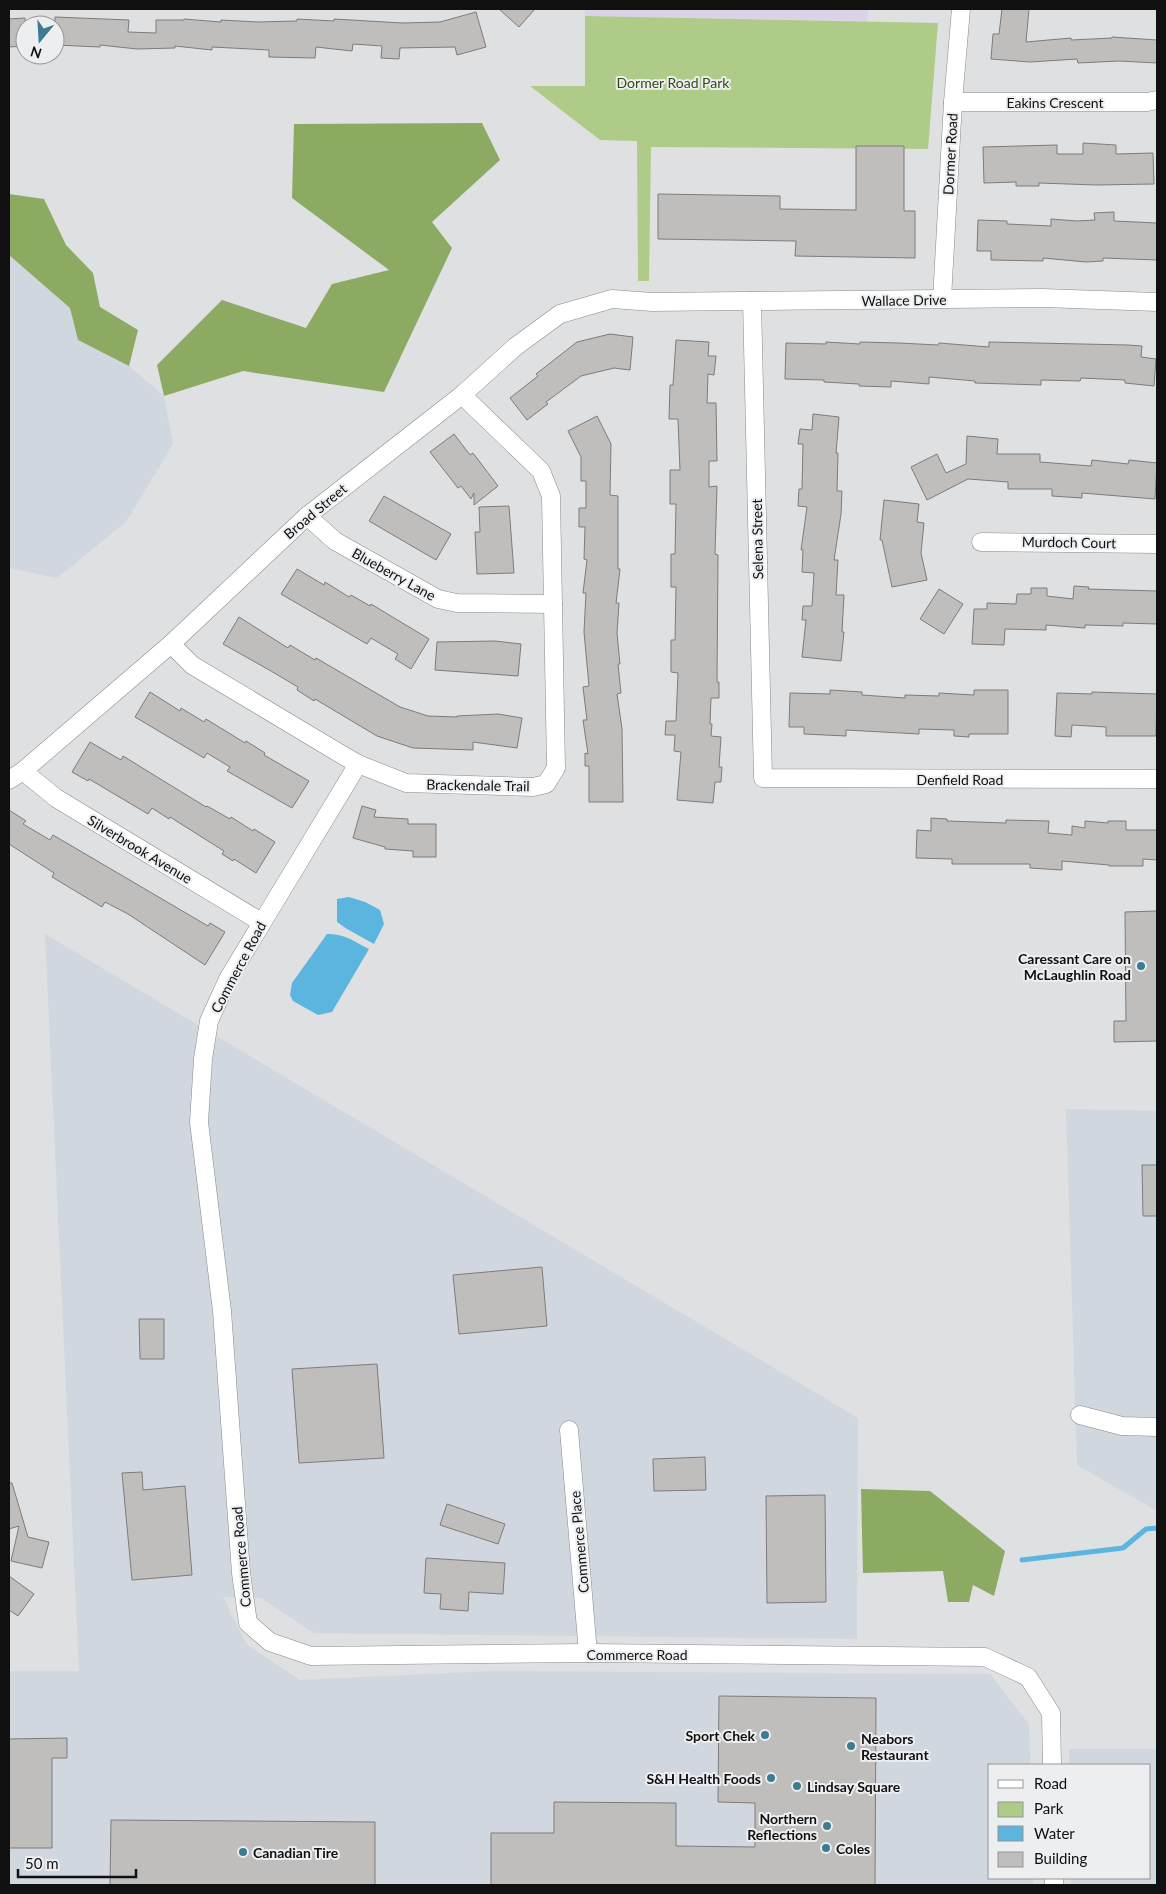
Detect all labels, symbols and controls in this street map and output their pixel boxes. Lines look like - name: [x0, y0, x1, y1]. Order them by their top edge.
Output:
- north arrow: [15, 15, 65, 65]
- text: N: [28, 43, 44, 63]
- park label: Dormer Road Park: [617, 74, 730, 91]
- street label: Eakins Crescent: [1006, 94, 1104, 111]
- street label: Dormer Road: [939, 113, 961, 195]
- street label: Wallace Drive: [861, 291, 947, 309]
- street label: Broad Street: [280, 480, 350, 542]
- street label: Selena Street: [748, 498, 766, 580]
- street label: Murdoch Court: [1022, 533, 1116, 551]
- street label: Blueberry Lane: [349, 544, 439, 604]
- street label: Denfield Road: [917, 771, 1003, 788]
- street label: Brackendale Trail: [426, 776, 530, 794]
- street label: Silverbrook Avenue: [85, 811, 195, 887]
- street label: Commerce Road: [207, 918, 269, 1016]
- place label: Caressant Care on McLaughlin Road: [1018, 950, 1131, 983]
- marker: Caressant Care on McLaughlin Road: [1135, 960, 1147, 972]
- street label: Commerce Place: [566, 1490, 592, 1594]
- street label: Commerce Road: [228, 1506, 254, 1608]
- street label: Commerce Road: [587, 1646, 687, 1663]
- place label: Sport Chek: [686, 1727, 756, 1744]
- marker: Sport Chek: [759, 1729, 771, 1741]
- place label: Neabors Restaurant: [861, 1730, 929, 1763]
- marker: Neabors Restaurant: [845, 1740, 857, 1752]
- legend: [988, 1764, 1151, 1879]
- place label: S&H Health Foods: [646, 1770, 761, 1787]
- marker: S&H Health Foods: [765, 1772, 777, 1784]
- text: Road: [1034, 1774, 1067, 1792]
- place label: Lindsay Square: [807, 1778, 901, 1795]
- marker: Lindsay Square: [791, 1780, 803, 1792]
- text: Park: [1034, 1799, 1064, 1817]
- place label: Northern Reflections: [747, 1810, 817, 1843]
- marker: Northern Reflections: [821, 1820, 833, 1832]
- text: Water: [1034, 1824, 1075, 1842]
- place label: Coles: [836, 1840, 870, 1857]
- marker: Coles: [820, 1842, 832, 1854]
- place label: Canadian Tire: [253, 1844, 339, 1861]
- scale bar: [18, 1846, 135, 1878]
- marker: Canadian Tire: [237, 1846, 249, 1858]
- text: Building: [1034, 1849, 1087, 1867]
- text: 50 m: [25, 1854, 59, 1872]

